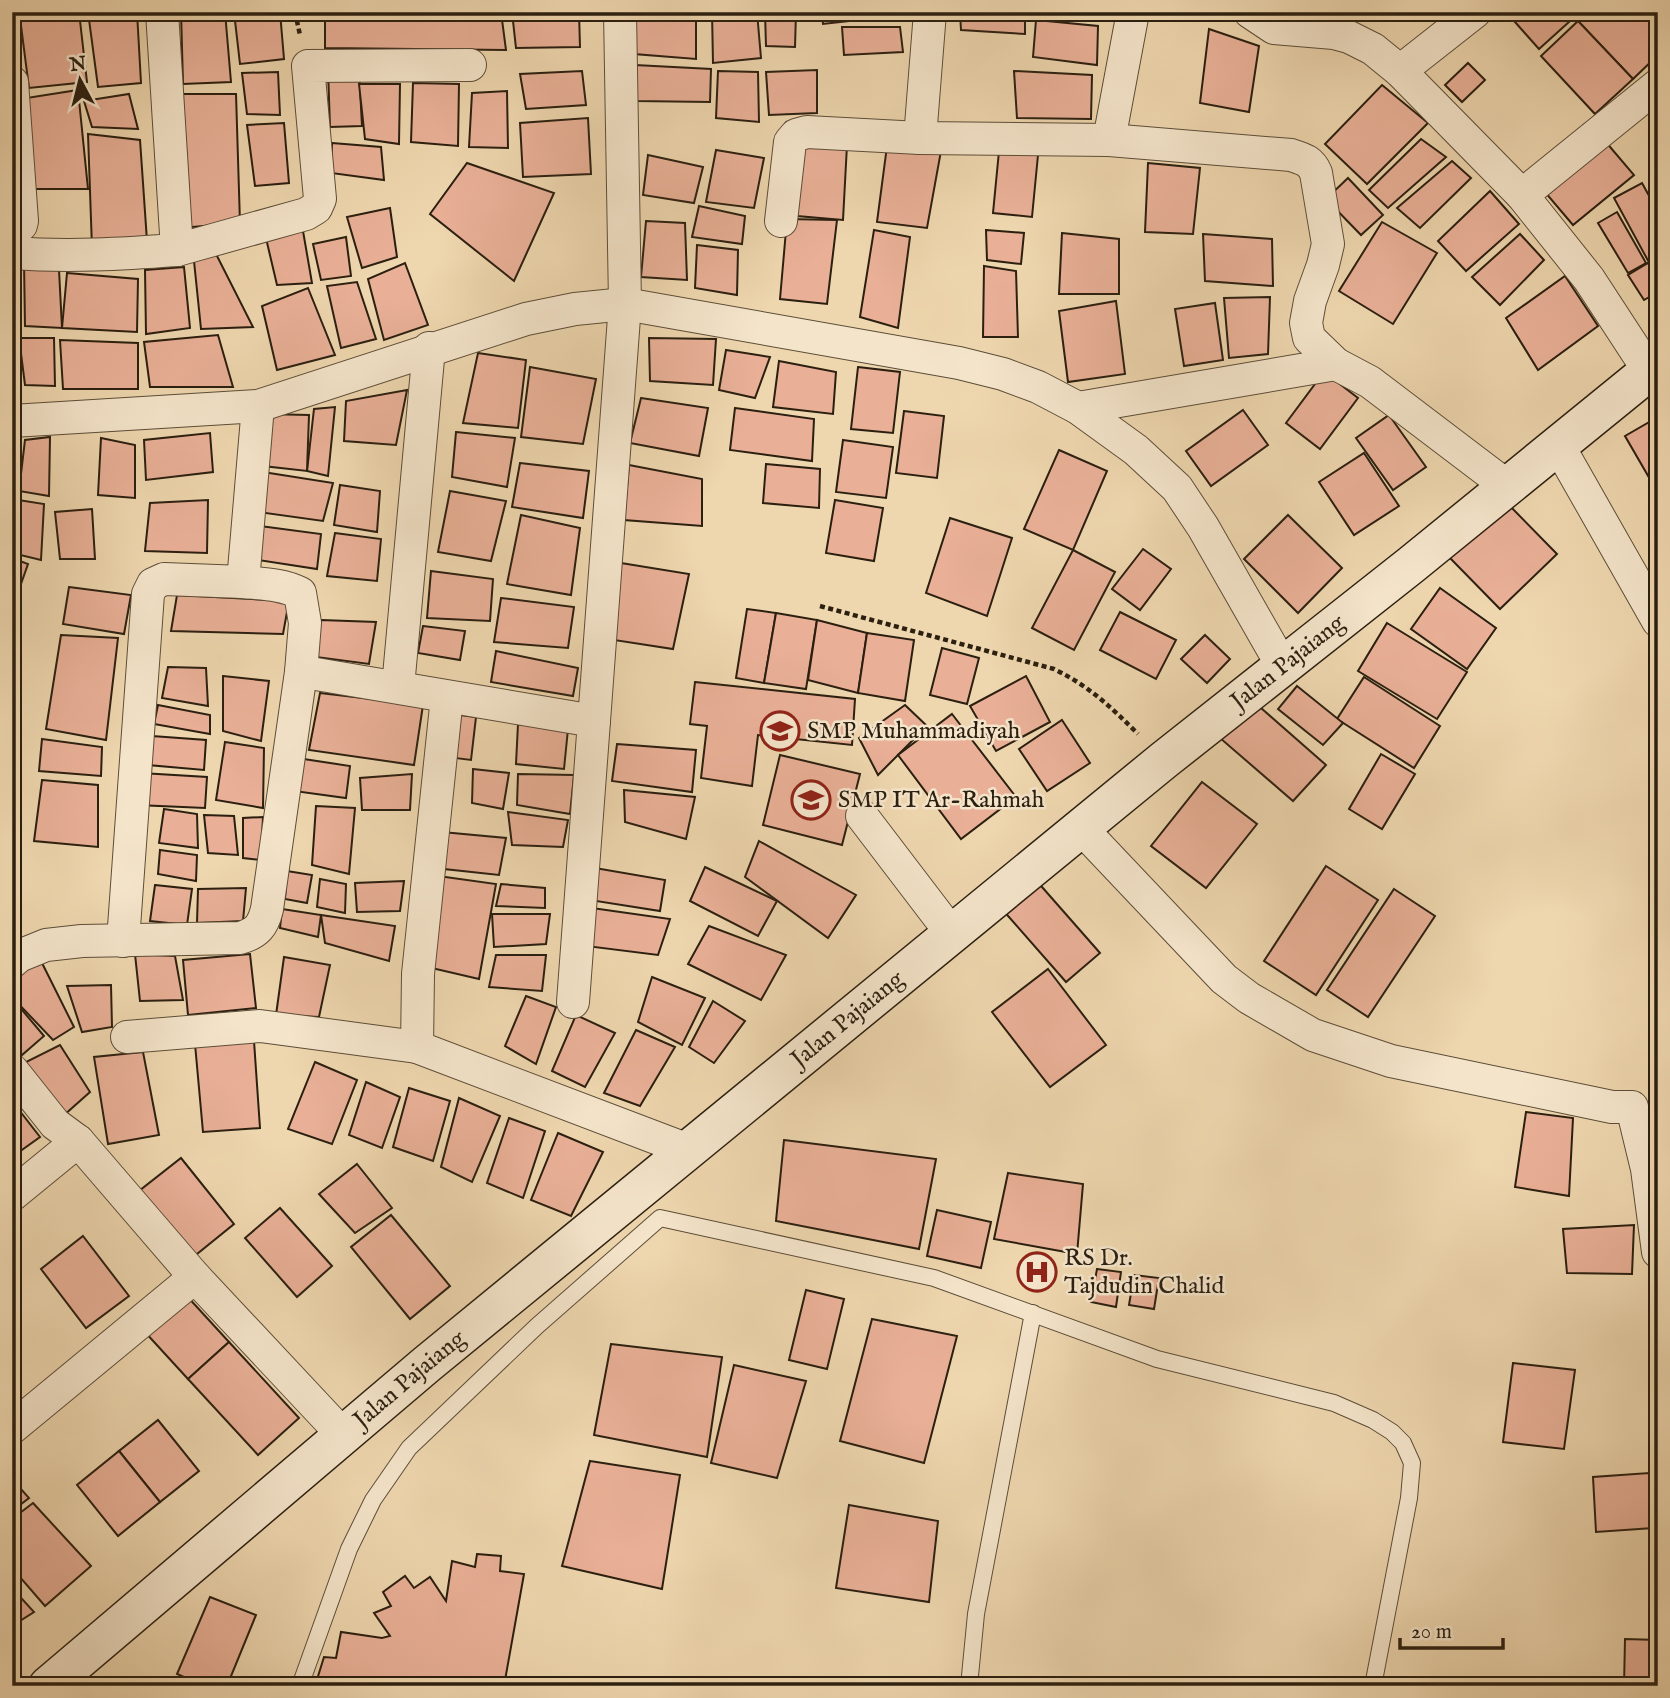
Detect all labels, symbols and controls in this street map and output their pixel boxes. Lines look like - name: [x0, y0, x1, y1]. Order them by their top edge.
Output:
- north arrow: [46, 46, 116, 116]
- text: N: [68, 52, 88, 78]
- street label: Jalan Pajaiang: [1222, 607, 1352, 719]
- school or university icon: SMP Muhammadiyah: [759, 710, 801, 752]
- place label: SMP Muhammadiyah: [807, 716, 1020, 747]
- school or university icon: SMP IT Ar-Rahmah: [790, 779, 832, 821]
- place label: SMP IT Ar-Rahmah: [838, 785, 1044, 816]
- street label: Jalan Pajaiang: [782, 963, 911, 1077]
- place label: RS Dr. Tajdudin Chalid: [1064, 1243, 1224, 1302]
- hospital icon: RS Dr. Tajdudin Chalid: [1016, 1251, 1058, 1293]
- street label: Jalan Pajaiang: [345, 1323, 473, 1437]
- scale bar: [1400, 1607, 1504, 1651]
- text: 20 m: [1411, 1619, 1452, 1646]

